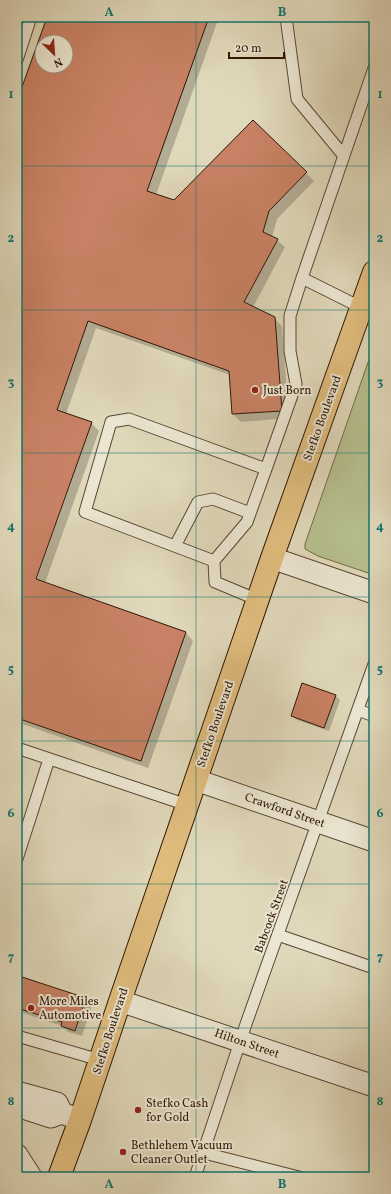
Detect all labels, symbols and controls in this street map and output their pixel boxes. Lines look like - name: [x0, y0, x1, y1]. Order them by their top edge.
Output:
- text: A: [104, 4, 114, 22]
- text: B: [278, 4, 287, 22]
- north arrow: [34, 34, 74, 74]
- scale bar: [229, 34, 284, 60]
- text: 20 m: [235, 41, 262, 57]
- text: N: [51, 53, 64, 70]
- text: 1: [8, 86, 14, 104]
- text: 1: [377, 86, 383, 104]
- text: 2: [8, 230, 15, 248]
- text: 2: [377, 230, 384, 248]
- street label: Stefko Boulevard: [300, 373, 346, 463]
- text: 3: [8, 374, 15, 392]
- text: 3: [377, 374, 384, 392]
- place label: Just Born: [263, 383, 312, 399]
- marker: Just Born: [250, 385, 260, 395]
- text: 4: [7, 518, 15, 536]
- text: 4: [376, 518, 384, 536]
- text: 5: [8, 661, 14, 679]
- text: 5: [377, 661, 383, 679]
- street label: Stefko Boulevard: [194, 679, 238, 770]
- street label: Crawford Street: [242, 790, 327, 832]
- text: 6: [7, 805, 15, 823]
- text: 6: [376, 805, 384, 823]
- street label: Babcock Street: [251, 877, 293, 955]
- text: 7: [8, 949, 14, 967]
- text: 7: [377, 949, 383, 967]
- street label: Stefko Boulevard: [89, 986, 133, 1077]
- place label: More Miles Automotive: [39, 994, 101, 1024]
- marker: More Miles Automotive: [26, 1003, 36, 1013]
- street label: Hilton Street: [212, 1025, 281, 1063]
- text: 8: [7, 1093, 15, 1111]
- text: 8: [376, 1093, 384, 1111]
- place label: Stefko Cash for Gold: [146, 1096, 208, 1126]
- marker: Stefko Cash for Gold: [133, 1105, 143, 1115]
- place label: Bethlehem Vacuum Cleaner Outlet: [131, 1138, 233, 1168]
- marker: Bethlehem Vacuum Cleaner Outlet: [118, 1147, 128, 1157]
- text: A: [104, 1176, 114, 1194]
- text: B: [278, 1176, 287, 1194]

